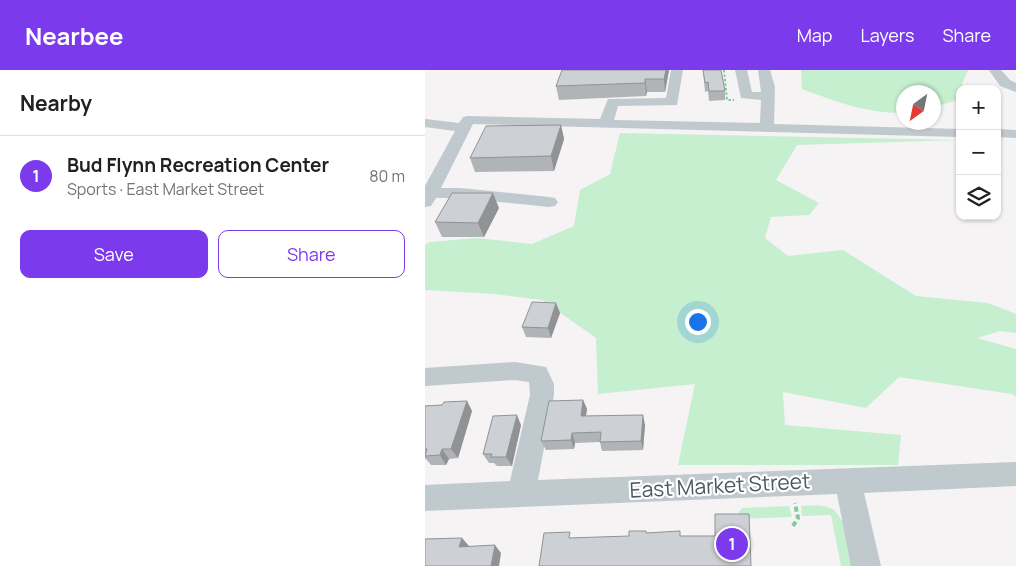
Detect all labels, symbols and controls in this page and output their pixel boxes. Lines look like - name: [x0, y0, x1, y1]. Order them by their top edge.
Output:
- text: Nearbee: [25, 19, 124, 52]
- text: Map: [797, 23, 832, 47]
- text: Layers: [860, 23, 914, 47]
- text: Share: [942, 23, 991, 47]
- north arrow: [896, 85, 941, 130]
- map controls: [956, 85, 1001, 220]
- button: +: [956, 85, 1001, 130]
- text: Nearby: [20, 89, 92, 117]
- button: −: [956, 130, 1001, 175]
- text: Bud Flynn Recreation Center: [67, 152, 329, 178]
- text: 1: [32, 165, 40, 187]
- text: 80 m: [369, 165, 405, 187]
- button: layers: [956, 175, 1001, 220]
- text: Sports · East Market Street: [67, 178, 264, 200]
- button: Save: [20, 230, 208, 278]
- button: Share: [218, 230, 405, 278]
- your location: [685, 309, 711, 335]
- street label: East Market Street: [629, 466, 811, 504]
- pin: 1: [716, 525, 748, 563]

